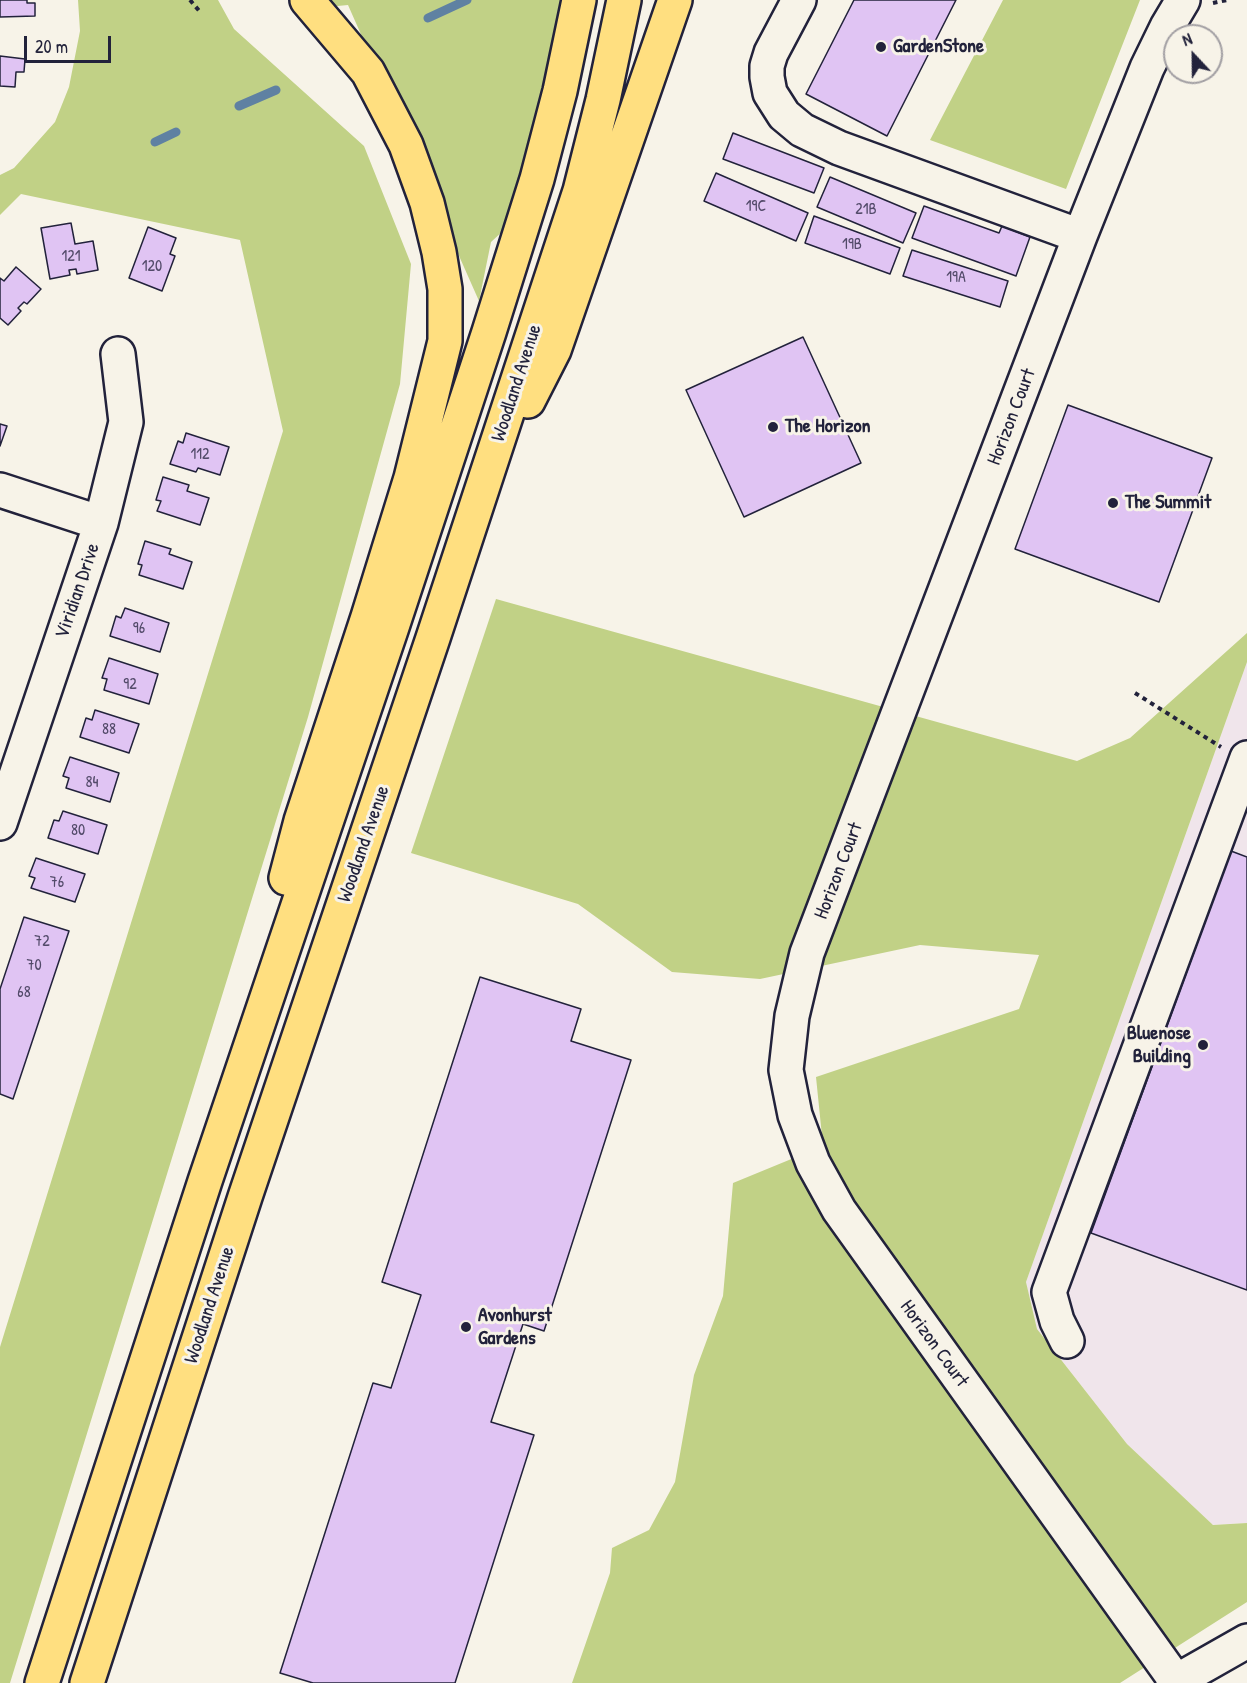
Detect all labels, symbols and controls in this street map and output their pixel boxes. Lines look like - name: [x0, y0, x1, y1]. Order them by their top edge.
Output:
- scale bar: [27, 24, 114, 62]
- north arrow: [1163, 24, 1223, 84]
- text: N: [1179, 27, 1195, 51]
- text: 20 m: [35, 34, 68, 59]
- place label: GardenStone: [893, 35, 984, 59]
- marker: GardenStone: [874, 40, 888, 54]
- house number: 19C: [746, 197, 766, 217]
- house number: 21B: [855, 200, 877, 220]
- house number: 19B: [842, 235, 862, 255]
- house number: 121: [61, 247, 81, 267]
- house number: 120: [142, 257, 162, 277]
- house number: 19A: [946, 268, 966, 288]
- street label: Woodland Avenue: [487, 321, 547, 445]
- street label: Horizon Court: [983, 365, 1041, 469]
- place label: The Horizon: [785, 415, 871, 439]
- marker: The Horizon: [766, 420, 780, 434]
- house number: 112: [190, 445, 210, 465]
- place label: The Summit: [1125, 491, 1211, 515]
- marker: The Summit: [1106, 496, 1120, 510]
- street label: Viridian Drive: [50, 540, 106, 642]
- house number: 96: [133, 619, 145, 639]
- house number: 92: [123, 675, 137, 695]
- house number: 88: [102, 720, 116, 740]
- house number: 84: [86, 773, 98, 793]
- street label: Woodland Avenue: [333, 783, 395, 905]
- street label: Horizon Court: [810, 819, 868, 923]
- house number: 80: [71, 821, 85, 841]
- house number: 76: [50, 873, 64, 893]
- house number: 72: [34, 932, 50, 952]
- house number: 70: [26, 956, 42, 976]
- house number: 68: [17, 983, 31, 1003]
- place label: Bluenose Building: [1127, 1022, 1191, 1069]
- marker: Bluenose Building: [1196, 1038, 1210, 1052]
- street label: Woodland Avenue: [180, 1243, 240, 1367]
- street label: Horizon Court: [894, 1296, 974, 1392]
- place label: Avonhurst Gardens: [478, 1304, 552, 1351]
- marker: Avonhurst Gardens: [459, 1320, 473, 1334]

